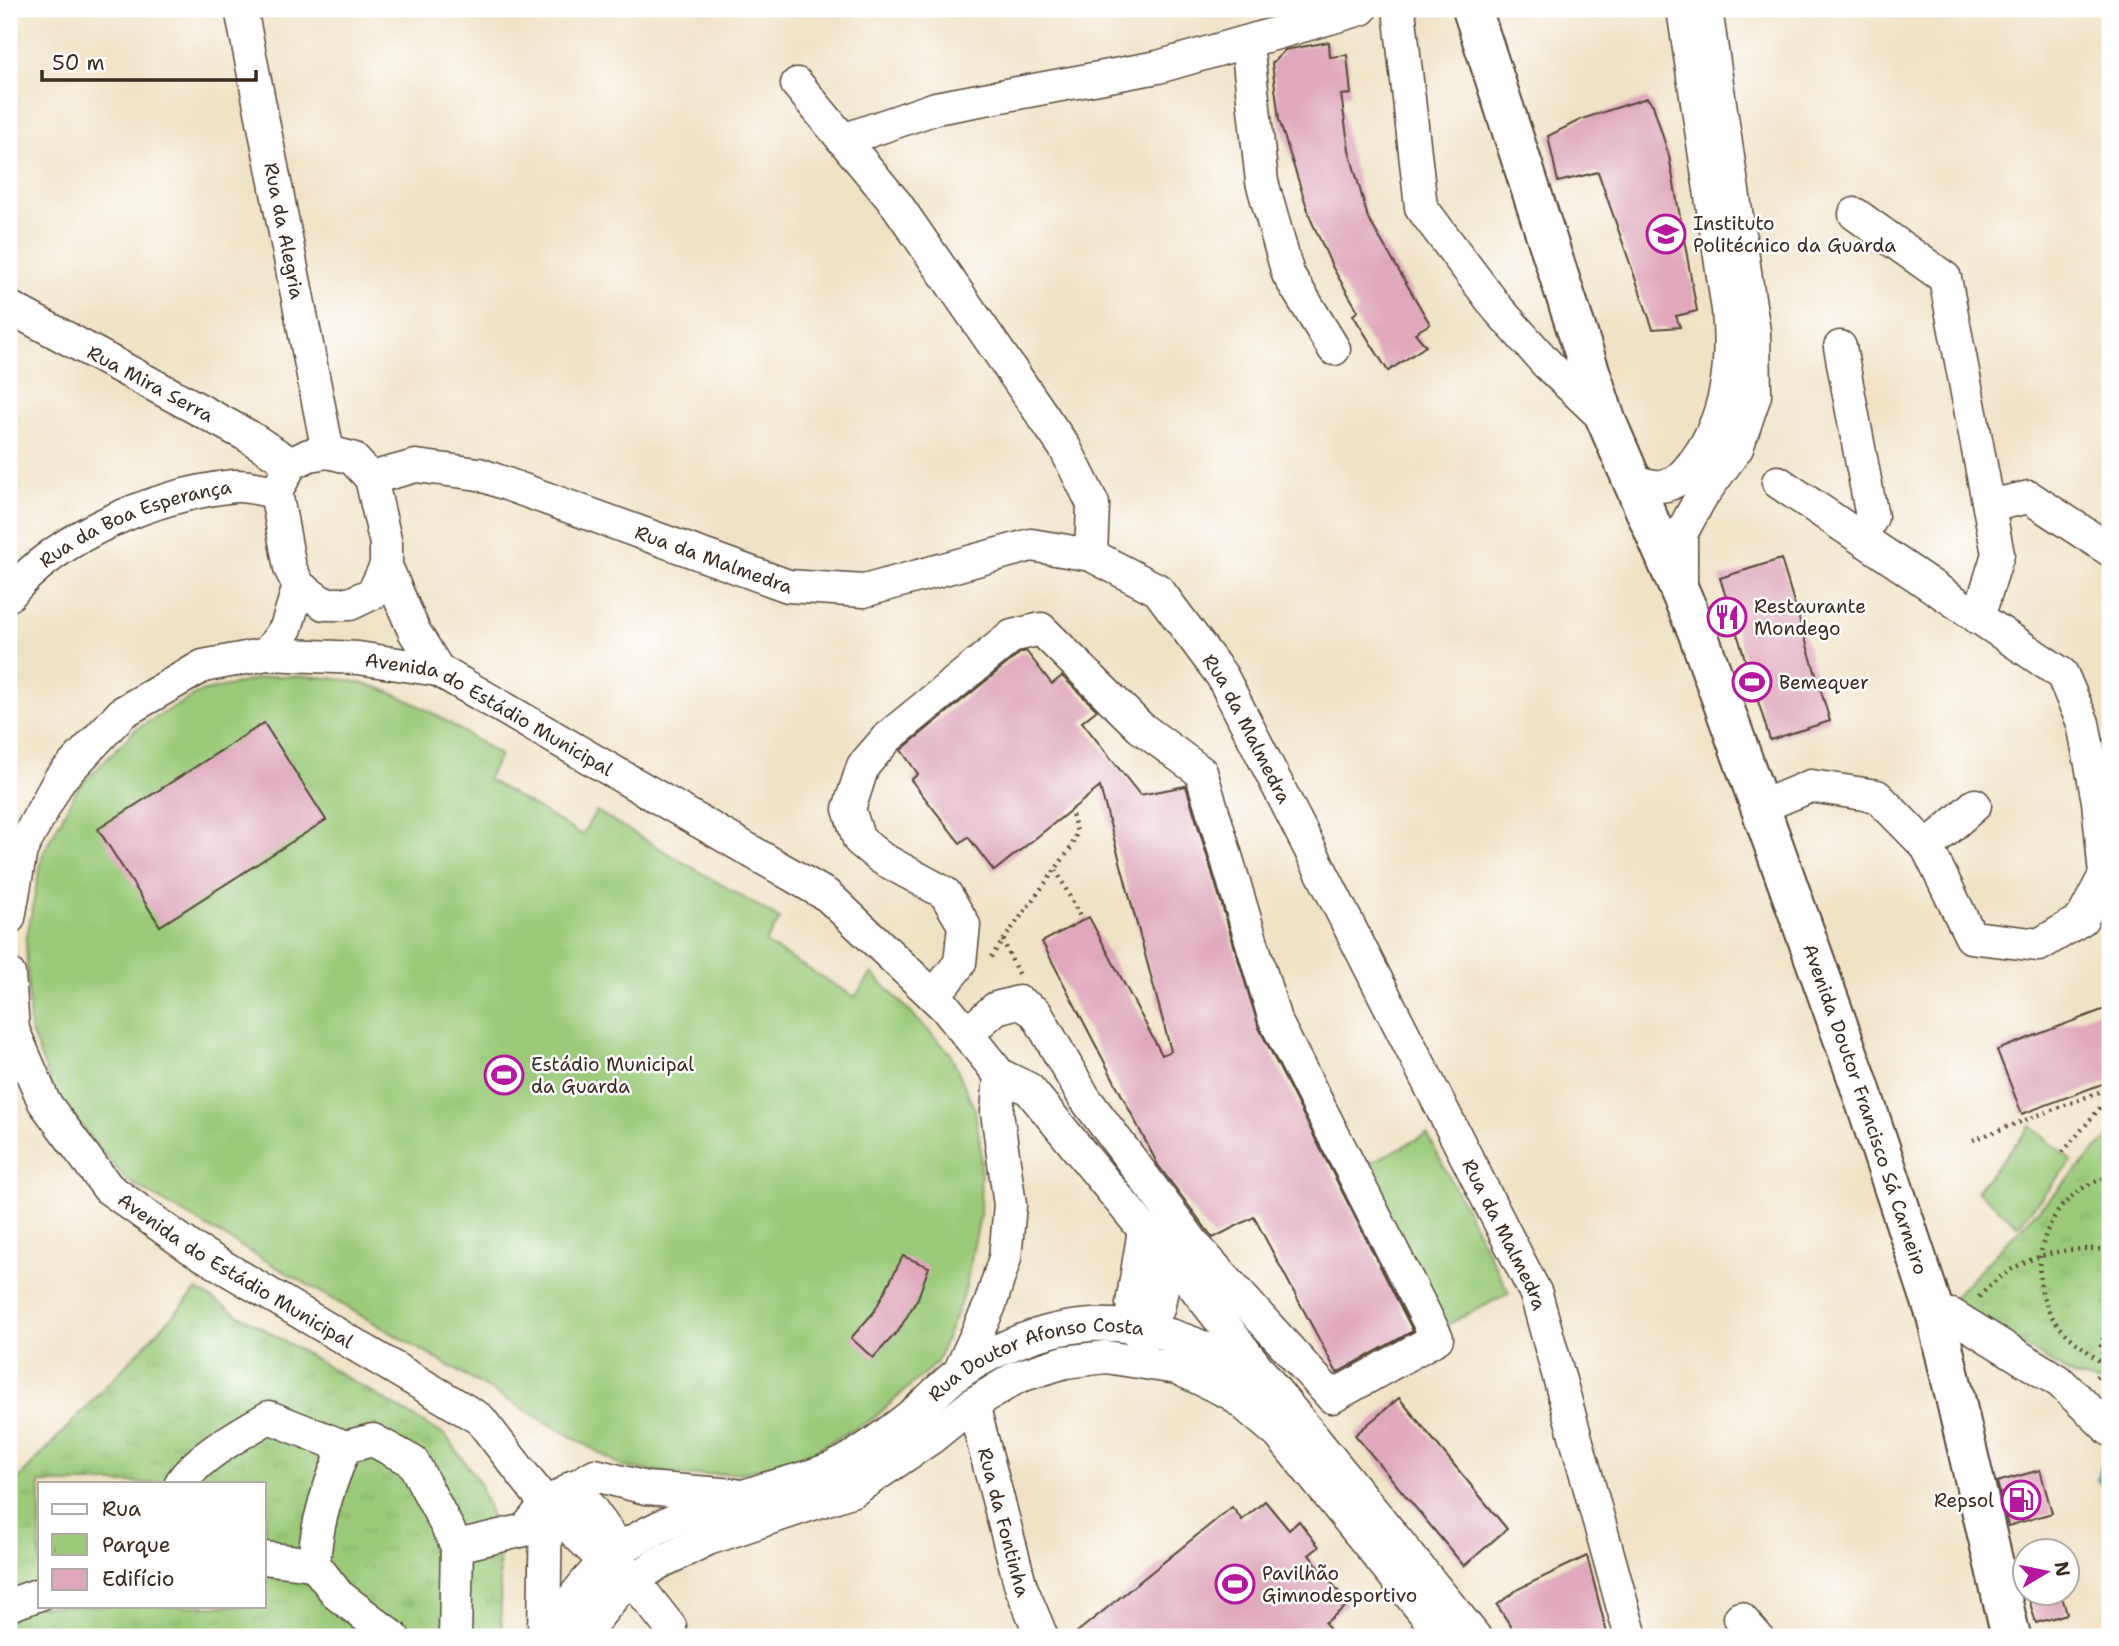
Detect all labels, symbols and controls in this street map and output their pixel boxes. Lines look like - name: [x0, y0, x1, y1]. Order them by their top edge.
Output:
- scale bar: [42, 38, 256, 82]
- text: 50 m: [52, 49, 105, 77]
- street label: Rua da Alegria: [258, 160, 310, 301]
- place label: Instituto Politécnico da Guarda: [1693, 211, 1896, 258]
- school or university icon: Instituto Politécnico da Guarda: [1645, 213, 1687, 255]
- street label: Rua Mira Serra: [83, 340, 218, 428]
- street label: Rua da Boa Esperança: [34, 474, 233, 573]
- street label: Rua da Malmedra: [631, 520, 796, 600]
- place label: Restaurante Mondego: [1754, 594, 1866, 641]
- restaurant icon: Restaurante Mondego: [1706, 596, 1748, 638]
- street label: Avenida do Estádio Municipal: [363, 647, 618, 782]
- street label: Rua da Malmedra: [1197, 649, 1297, 808]
- sports icon: Bemequer: [1731, 661, 1773, 703]
- place label: Bemequer: [1779, 670, 1869, 695]
- street label: Avenida Doutor Francisco Sá Carneiro: [1797, 940, 1933, 1278]
- place label: Estádio Municipal da Guarda: [531, 1052, 694, 1099]
- sports icon: Estádio Municipal da Guarda: [483, 1054, 525, 1096]
- street label: Rua da Malmedra: [1456, 1155, 1552, 1313]
- street label: Avenida do Estádio Municipal: [113, 1187, 358, 1354]
- street label: Rua Doutor Afonso Costa: [923, 1313, 1146, 1407]
- street label: Rua da Fontinha: [972, 1445, 1036, 1601]
- fuel station icon: Repsol: [2000, 1479, 2042, 1521]
- legend: [38, 1482, 266, 1608]
- place label: Repsol: [1934, 1488, 1994, 1513]
- text: Rua: [102, 1495, 141, 1523]
- text: Parque: [102, 1531, 171, 1559]
- north arrow: [2010, 1538, 2080, 1608]
- text: N: [2049, 1560, 2076, 1579]
- place label: Pavilhão Gimnodesportivo: [1262, 1561, 1417, 1608]
- sports icon: Pavilhão Gimnodesportivo: [1214, 1563, 1256, 1605]
- text: Edifício: [102, 1565, 174, 1593]

